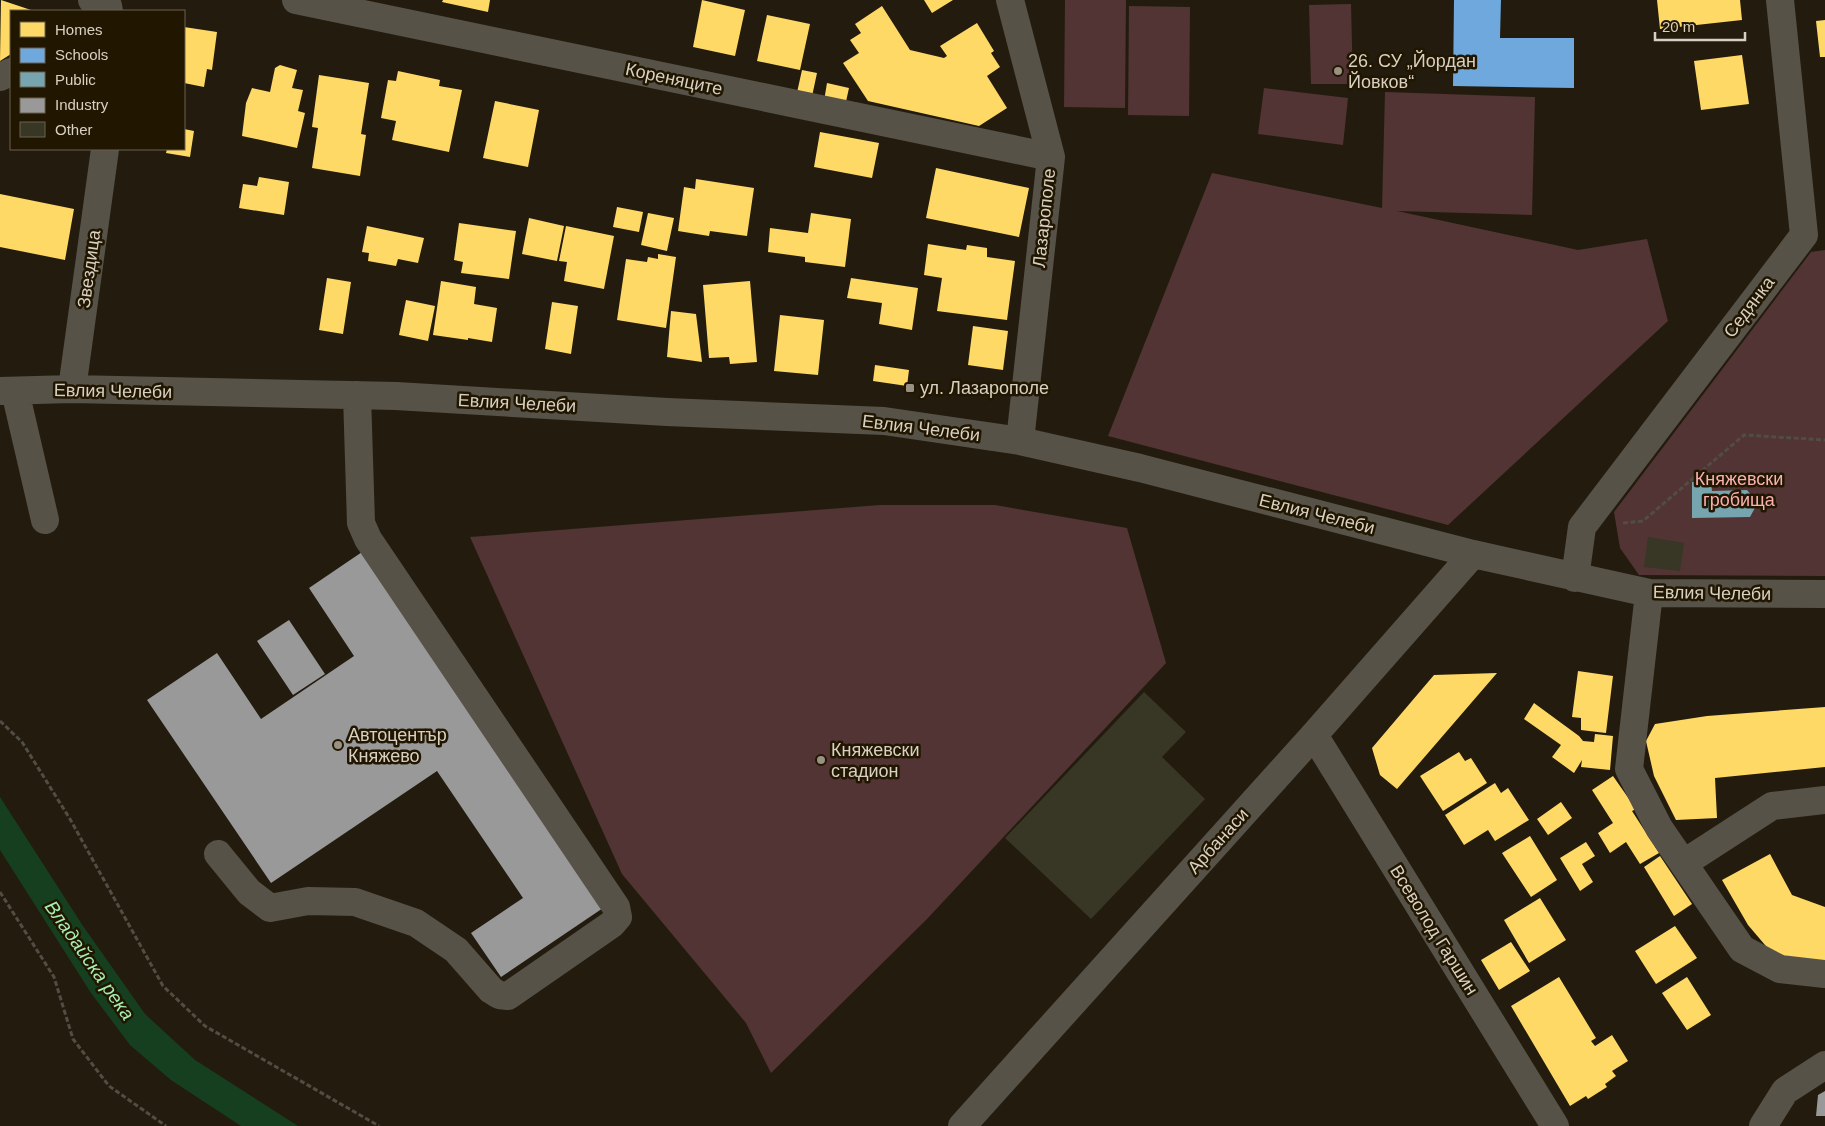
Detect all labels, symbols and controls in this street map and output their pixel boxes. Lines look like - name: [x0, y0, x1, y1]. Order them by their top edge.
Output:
- legend: [10, 10, 185, 150]
- scale bar: [1655, 10, 1745, 42]
- text: 20 m: [1662, 18, 1695, 35]
- text: Homes: [55, 21, 103, 38]
- text: Schools: [55, 46, 108, 63]
- place label: 26. СУ „Йордан Йовков“: [1348, 50, 1476, 92]
- street label: Кореняците: [624, 59, 724, 99]
- marker: 26. СУ „Йордан Йовков“: [1332, 65, 1344, 77]
- text: Public: [55, 71, 96, 88]
- text: Industry: [55, 96, 109, 113]
- text: Other: [55, 121, 93, 138]
- street label: Лазарополе: [1029, 167, 1059, 269]
- street label: Звездица: [74, 228, 105, 309]
- street label: Седянка: [1720, 272, 1779, 341]
- place label: ул. Лазарополе: [920, 378, 1049, 398]
- street label: Евлия Челеби: [54, 380, 172, 402]
- marker: ул. Лазарополе: [904, 382, 916, 394]
- street label: Евлия Челеби: [457, 390, 577, 416]
- street label: Евлия Челеби: [861, 411, 981, 445]
- park label: Княжевски гробища: [1695, 469, 1783, 510]
- street label: Евлия Челеби: [1257, 490, 1377, 538]
- street label: Евлия Челеби: [1653, 582, 1771, 604]
- place label: Автоцентър Княжево: [348, 725, 447, 766]
- marker: Автоцентър Княжево: [332, 739, 344, 751]
- place label: Княжевски стадион: [831, 740, 920, 781]
- marker: Княжевски стадион: [815, 754, 827, 766]
- street label: Арбанаси: [1183, 804, 1253, 878]
- street label: Всеволод Гаршин: [1386, 862, 1482, 998]
- water label: Владайска река: [41, 897, 139, 1024]

